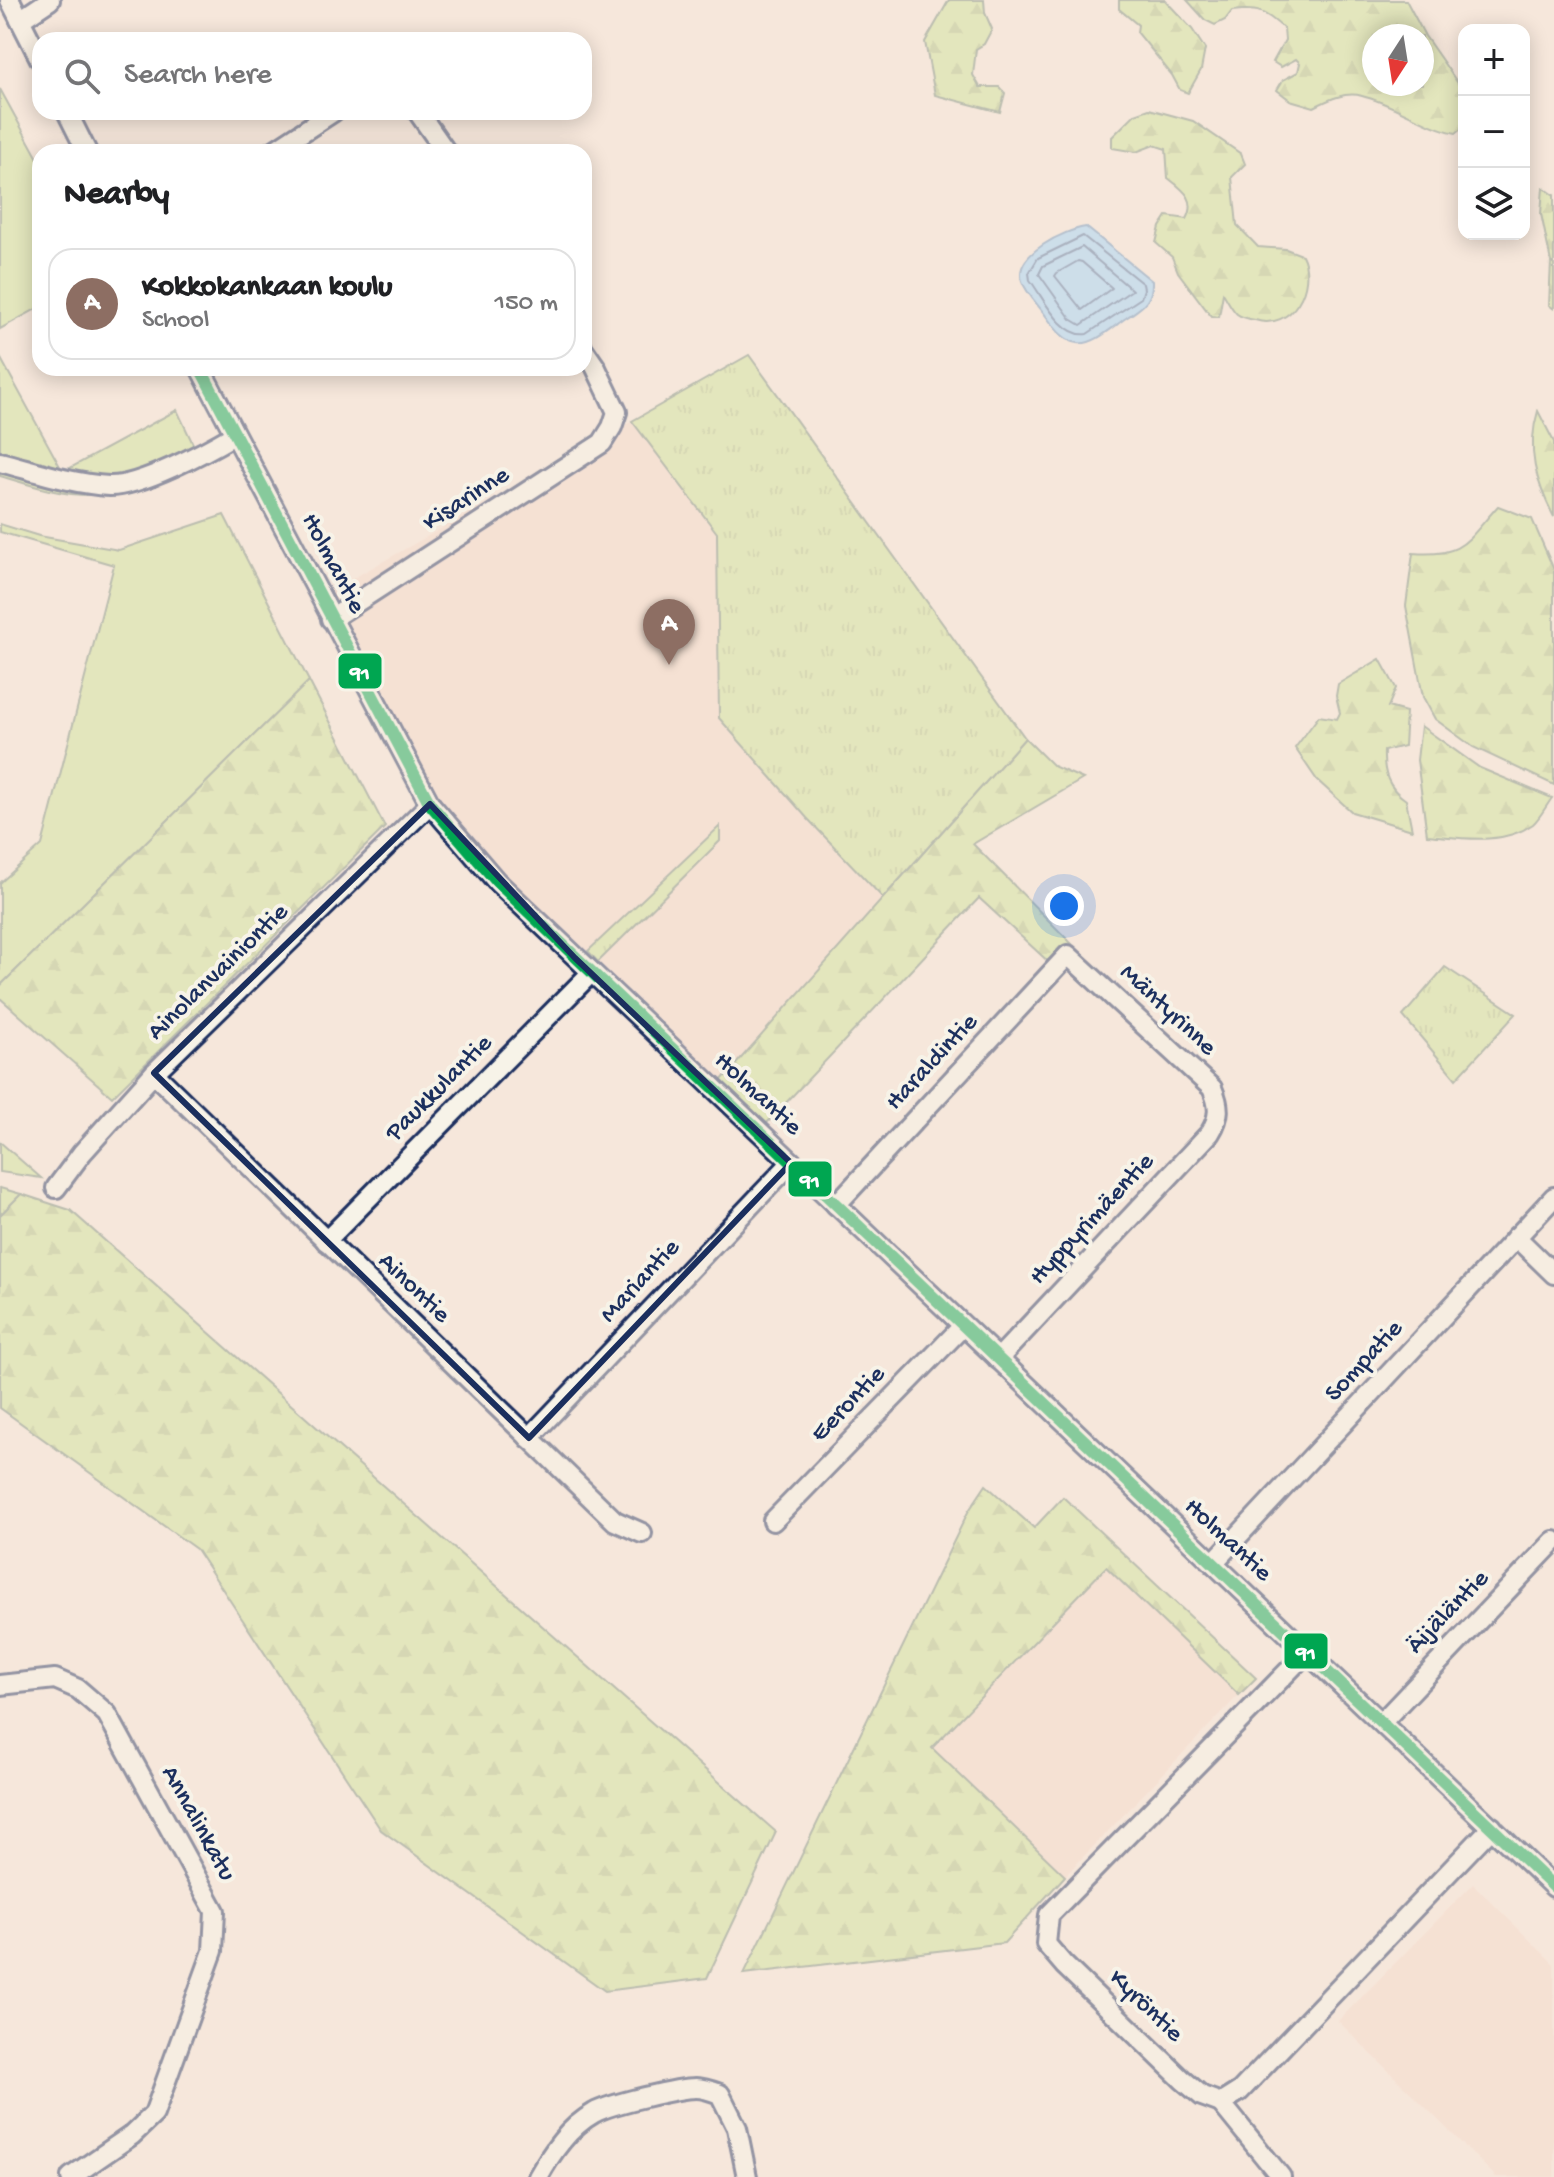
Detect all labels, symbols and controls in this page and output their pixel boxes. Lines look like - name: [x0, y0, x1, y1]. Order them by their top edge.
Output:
- north arrow: [1362, 24, 1434, 96]
- map controls: [1458, 24, 1530, 240]
- button: +: [1458, 24, 1530, 96]
- search box: [32, 32, 592, 120]
- icon: search: [60, 54, 104, 98]
- text: Search here: [124, 59, 272, 94]
- button: −: [1458, 96, 1530, 168]
- button: layers: [1458, 168, 1530, 240]
- text: Nearby: [64, 176, 169, 216]
- text: Kokkokankaan koulu: [142, 271, 392, 306]
- text: A: [84, 289, 100, 320]
- text: 150 m: [494, 289, 558, 320]
- text: School: [142, 306, 210, 337]
- street label: Kisarinne: [418, 460, 517, 539]
- street label: Holmantie: [293, 509, 372, 620]
- pin: A: [643, 599, 695, 665]
- line badge: 91: [337, 652, 383, 690]
- text: 91: [349, 662, 370, 688]
- your location: [1044, 886, 1084, 926]
- street label: Ainolanvainiontie: [142, 897, 296, 1048]
- street label: Mäntyrinne: [1112, 958, 1222, 1064]
- street label: Haraldintie: [880, 1008, 986, 1118]
- street label: Paukkulantie: [379, 1029, 500, 1150]
- street label: Holmantie: [707, 1047, 808, 1144]
- street label: Hyppyrimäentie: [1024, 1147, 1162, 1292]
- line badge: 91: [787, 1160, 833, 1198]
- text: 91: [799, 1170, 820, 1196]
- street label: Mariantie: [594, 1233, 688, 1331]
- street label: Ainontie: [370, 1247, 456, 1331]
- street label: Sompatie: [1319, 1314, 1411, 1409]
- street label: Eerontie: [805, 1360, 893, 1450]
- street label: Holmantie: [1177, 1493, 1278, 1590]
- street label: Äijäläntie: [1401, 1564, 1497, 1662]
- line badge: 91: [1283, 1632, 1329, 1670]
- text: 91: [1295, 1642, 1316, 1668]
- street label: Annalinkatu: [153, 1761, 241, 1887]
- street label: Kyröntie: [1101, 1964, 1189, 2050]

